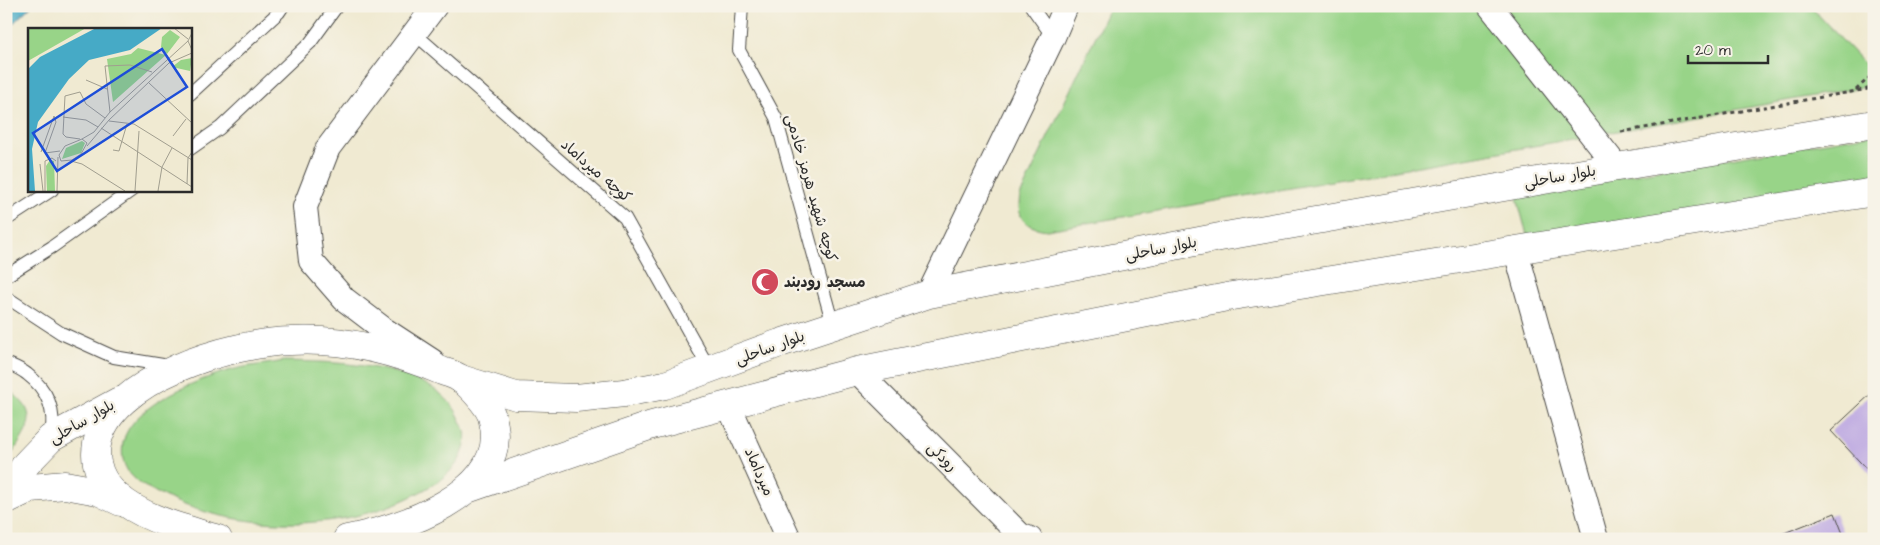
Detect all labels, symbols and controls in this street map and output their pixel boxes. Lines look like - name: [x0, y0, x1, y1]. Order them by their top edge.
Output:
- inset map: [28, 28, 191, 191]
- scale bar: [1688, 32, 1768, 64]
- text: 20 m: [1695, 40, 1731, 61]
- street label: کوچه شهید هرمز خادمی: [780, 112, 842, 264]
- street label: کوچه میرداماد: [556, 134, 636, 208]
- street label: بلوار ساحلی: [1522, 160, 1598, 194]
- street label: بلوار ساحلی: [1123, 232, 1199, 266]
- mosque icon: مسجد رودبند: [750, 267, 780, 297]
- place label: مسجد رودبند: [784, 272, 865, 293]
- street label: بلوار ساحلی: [732, 326, 808, 370]
- street label: بلوار ساحلی: [45, 395, 119, 449]
- street label: رودکی: [922, 437, 962, 477]
- street label: میرداماد: [739, 445, 779, 499]

